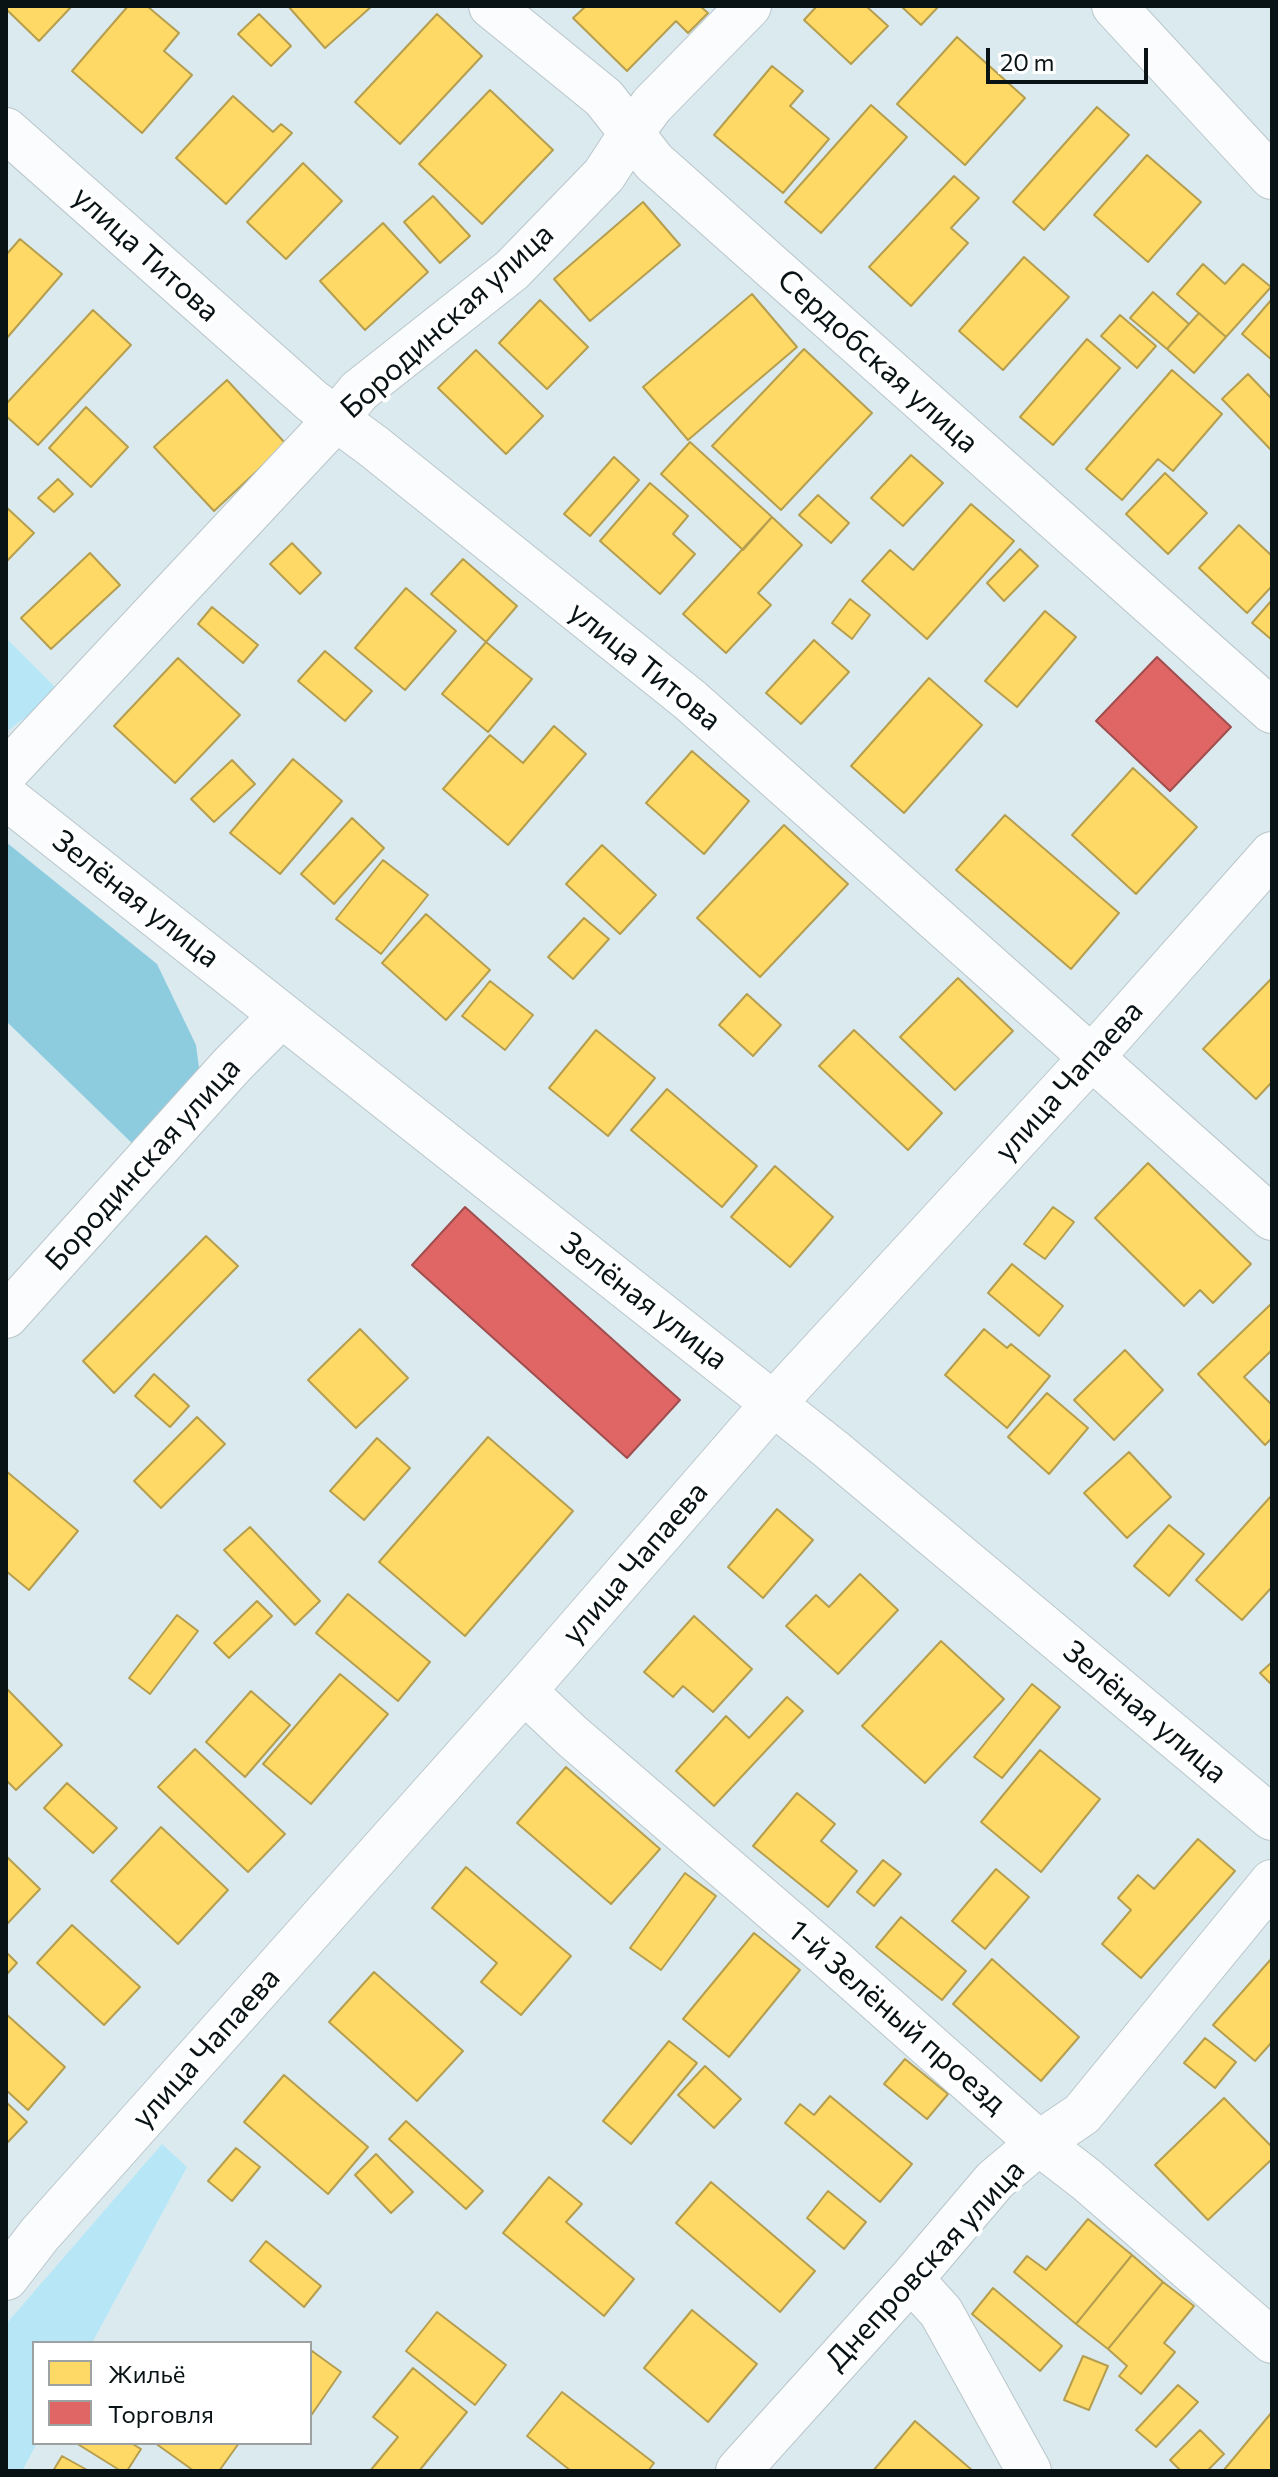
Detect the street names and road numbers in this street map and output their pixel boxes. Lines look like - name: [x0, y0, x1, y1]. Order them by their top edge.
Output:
- street label: улица Титова: [65, 179, 227, 329]
- street label: Бородинская улица: [333, 216, 561, 426]
- street label: Сердобская улица: [770, 261, 986, 461]
- street label: улица Титова: [562, 594, 728, 738]
- street label: Зелёная улица: [45, 823, 227, 975]
- street label: улица Чапаева: [988, 993, 1150, 1169]
- street label: Бородинская улица: [38, 1050, 248, 1278]
- street label: Зелёная улица: [553, 1225, 735, 1377]
- street label: улица Чапаева: [555, 1474, 715, 1652]
- street label: Зелёная улица: [1056, 1633, 1234, 1791]
- street label: 1-й Зелёный проезд: [781, 1913, 1013, 2121]
- street label: улица Чапаева: [125, 1960, 287, 2136]
- street label: Днепровская улица: [818, 2152, 1032, 2378]

